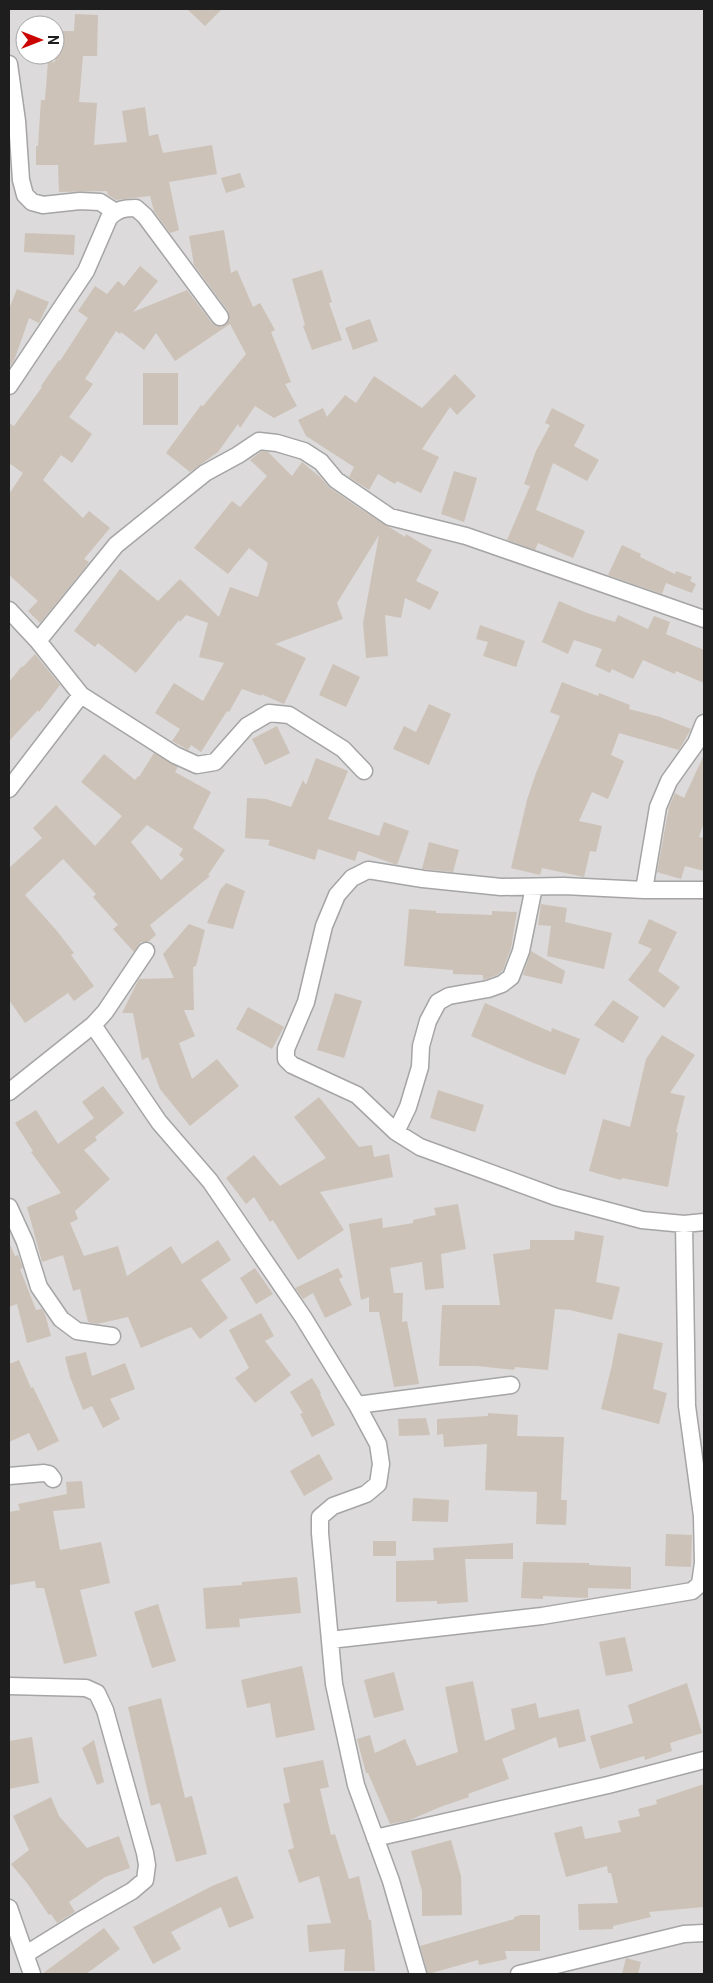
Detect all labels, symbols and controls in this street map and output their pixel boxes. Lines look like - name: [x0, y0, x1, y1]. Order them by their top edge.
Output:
- north arrow: [15, 15, 65, 65]
- text: N: [45, 35, 61, 45]

